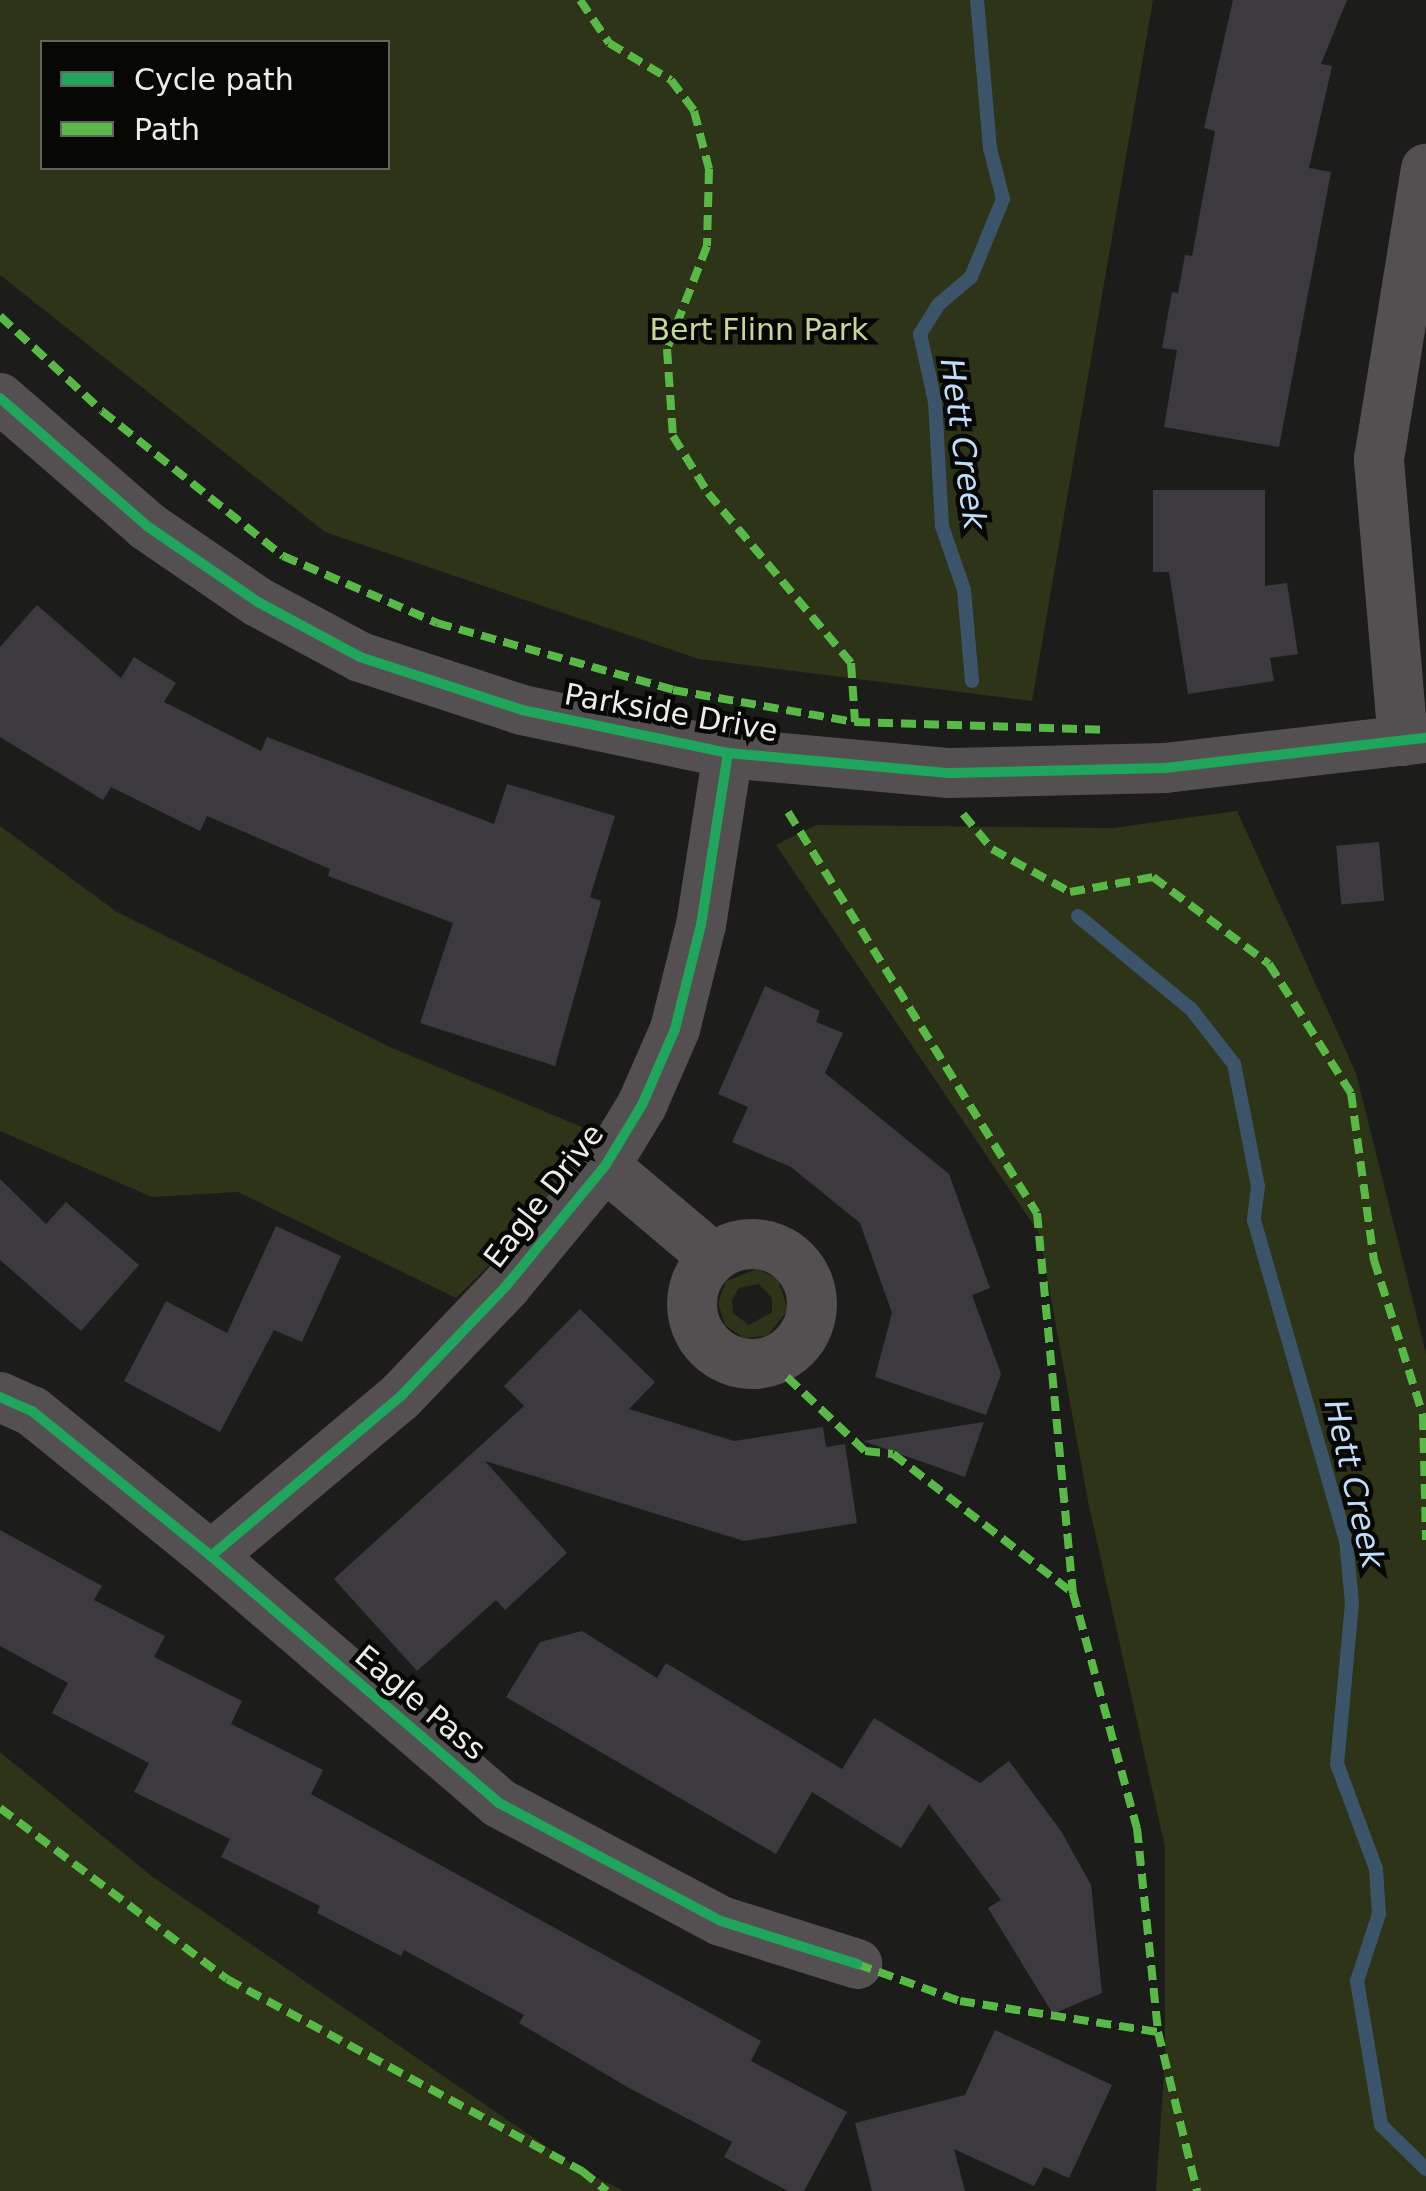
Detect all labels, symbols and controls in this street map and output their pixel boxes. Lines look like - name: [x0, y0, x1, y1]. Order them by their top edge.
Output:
- legend: [40, 40, 390, 170]
- text: Cycle path: [134, 62, 294, 97]
- text: Path: [134, 112, 200, 147]
- park label: Bert Flinn Park: [650, 312, 868, 348]
- water label: Hett Creek: [932, 356, 994, 532]
- street label: Parkside Drive: [562, 677, 780, 749]
- street label: Eagle Drive: [477, 1117, 611, 1275]
- water label: Hett Creek: [1316, 1396, 1392, 1572]
- street label: Eagle Pass: [347, 1638, 493, 1768]

